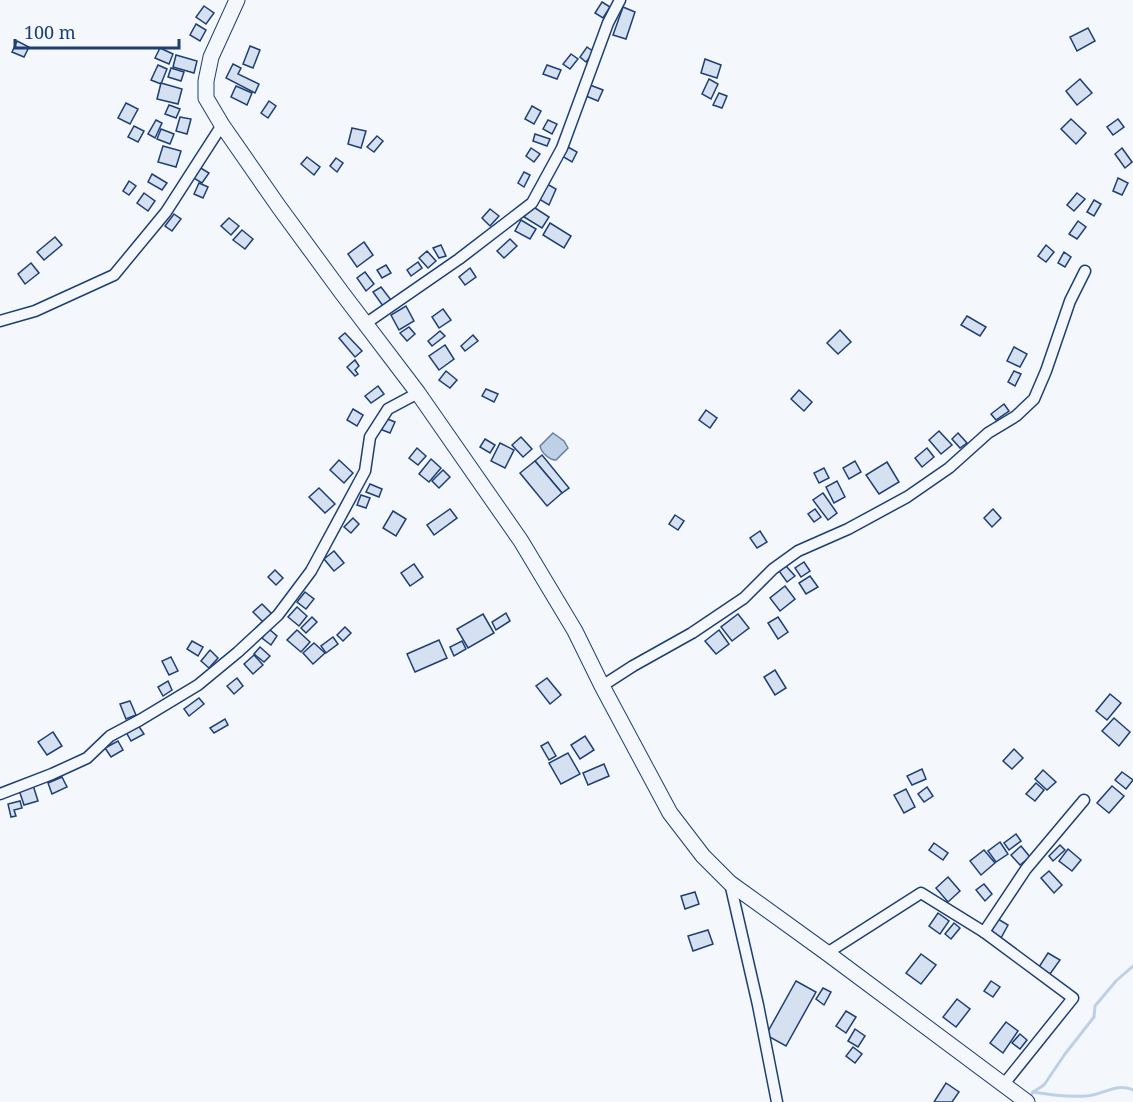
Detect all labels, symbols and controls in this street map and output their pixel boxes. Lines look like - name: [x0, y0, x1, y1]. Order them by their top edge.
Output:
- scale bar: [15, 12, 178, 50]
- text: 100 m: [24, 20, 76, 44]

